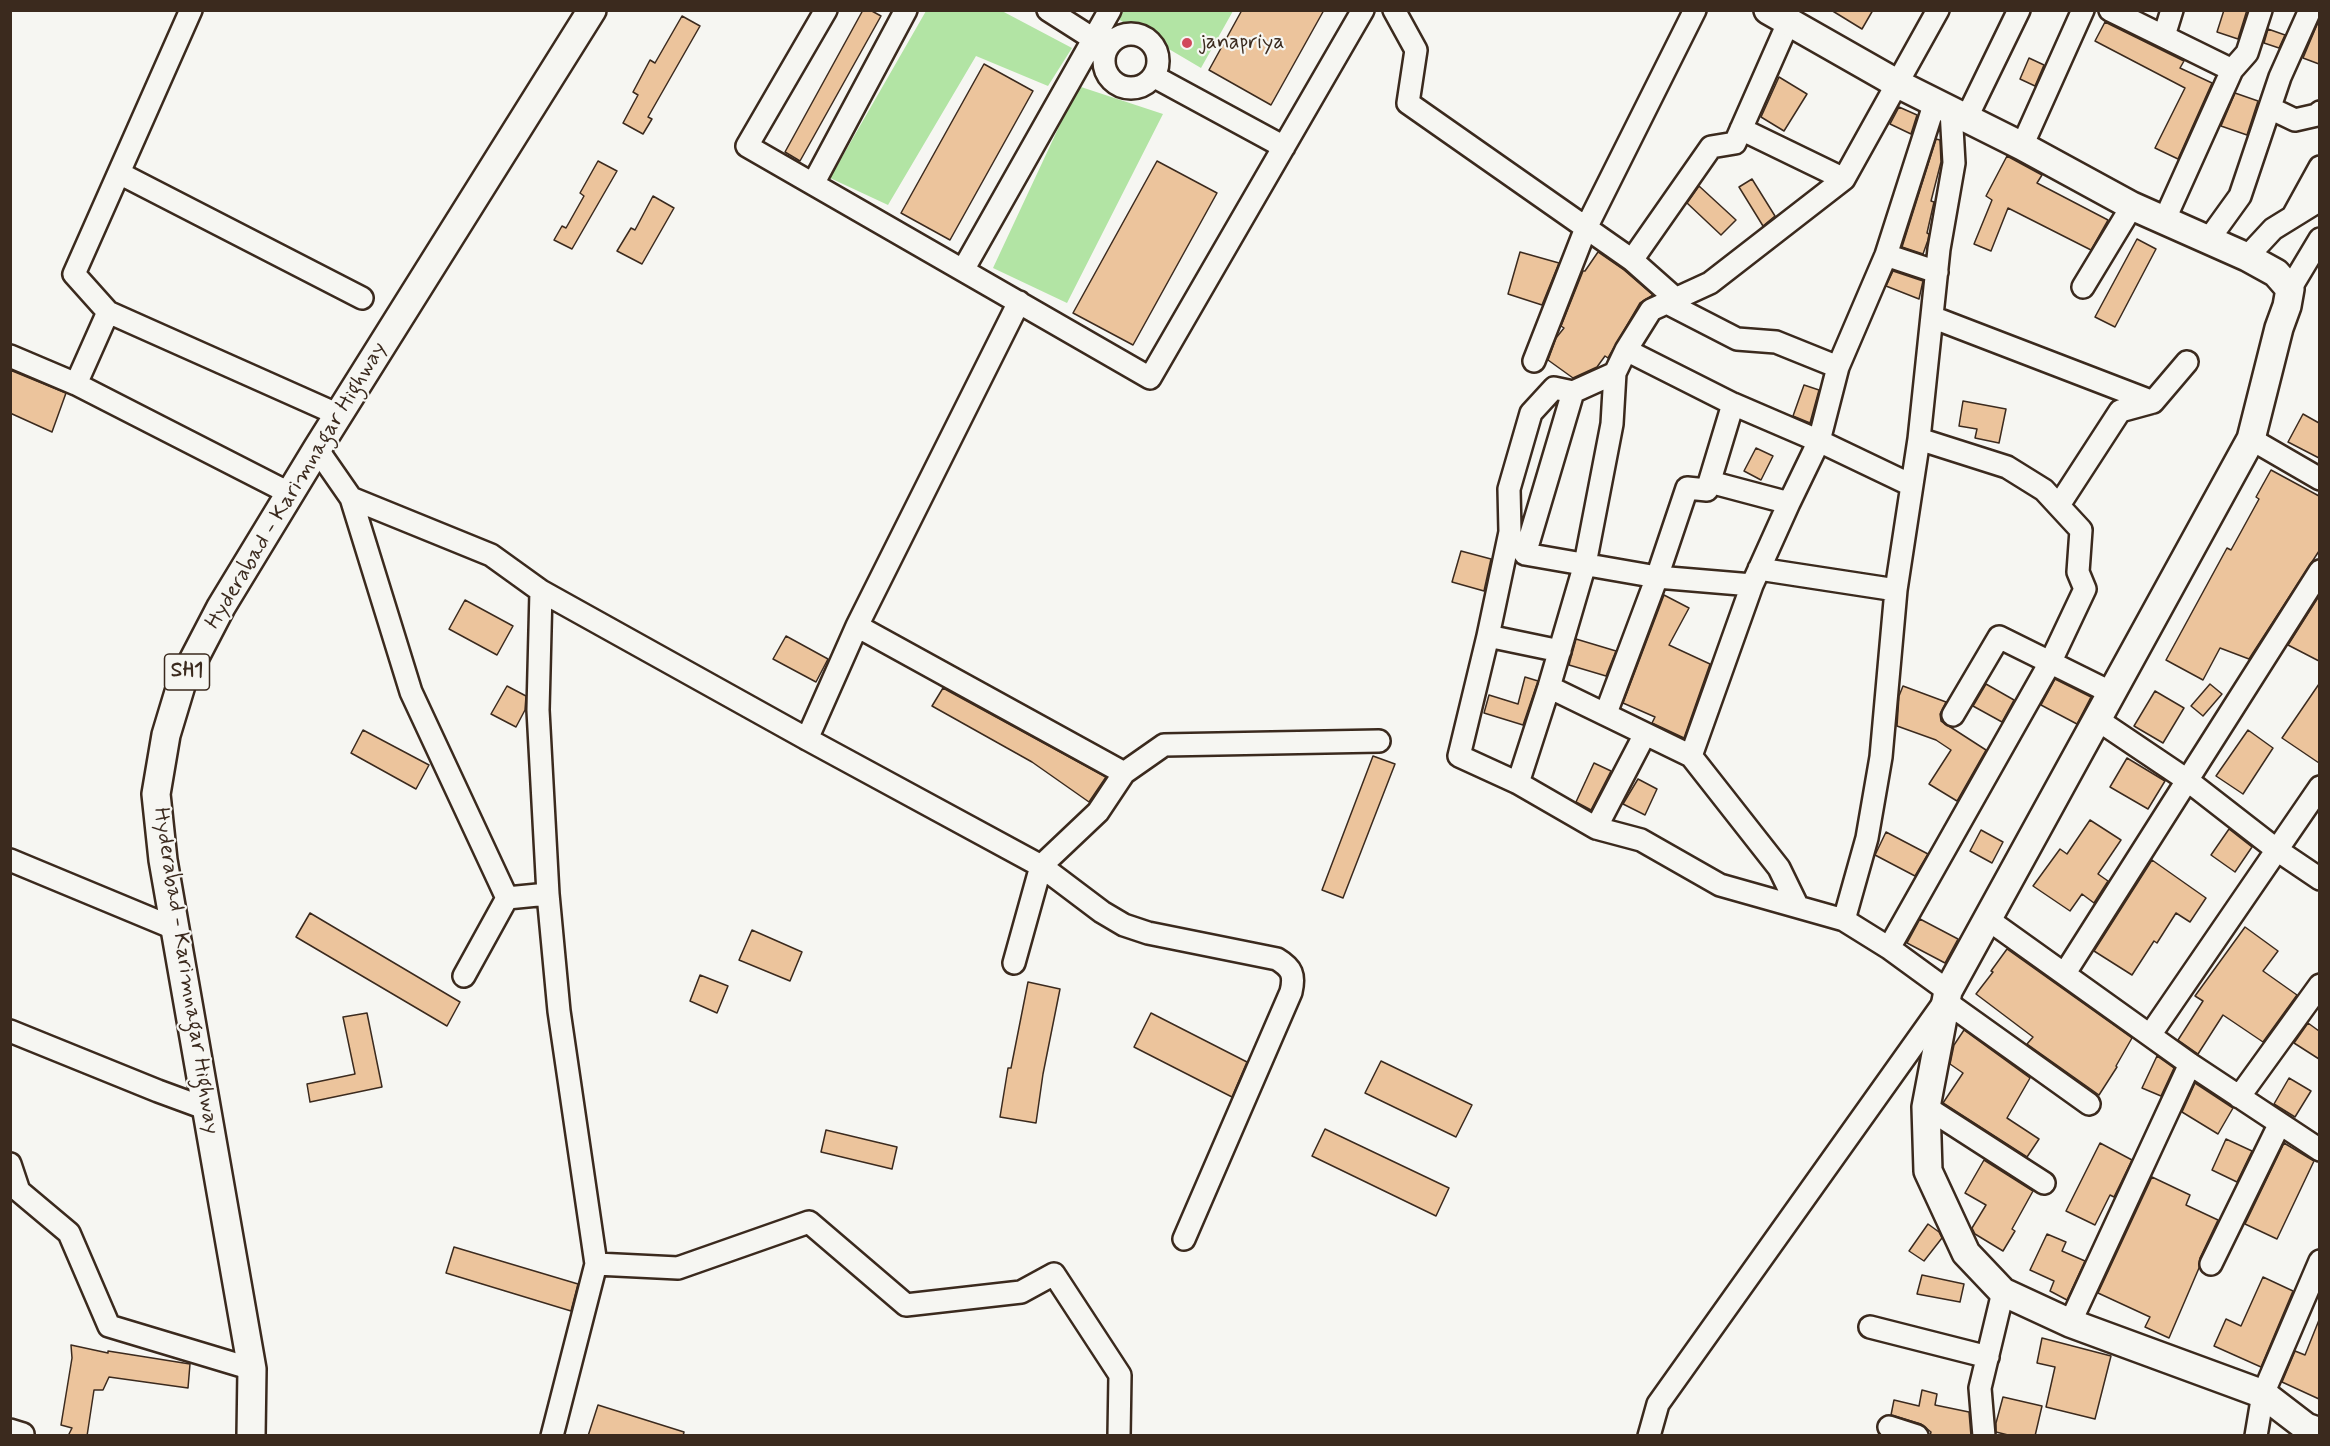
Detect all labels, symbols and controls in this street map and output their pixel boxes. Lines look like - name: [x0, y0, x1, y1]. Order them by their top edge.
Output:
- place label: janapriya: [1199, 30, 1284, 56]
- marker: janapriya: [1180, 36, 1194, 50]
- street label: Hyderabad - Karimnagar Highway: [201, 338, 393, 634]
- road number: SH1: [164, 654, 210, 690]
- street label: Hyderabad - Karimnagar Highway: [146, 806, 224, 1136]

